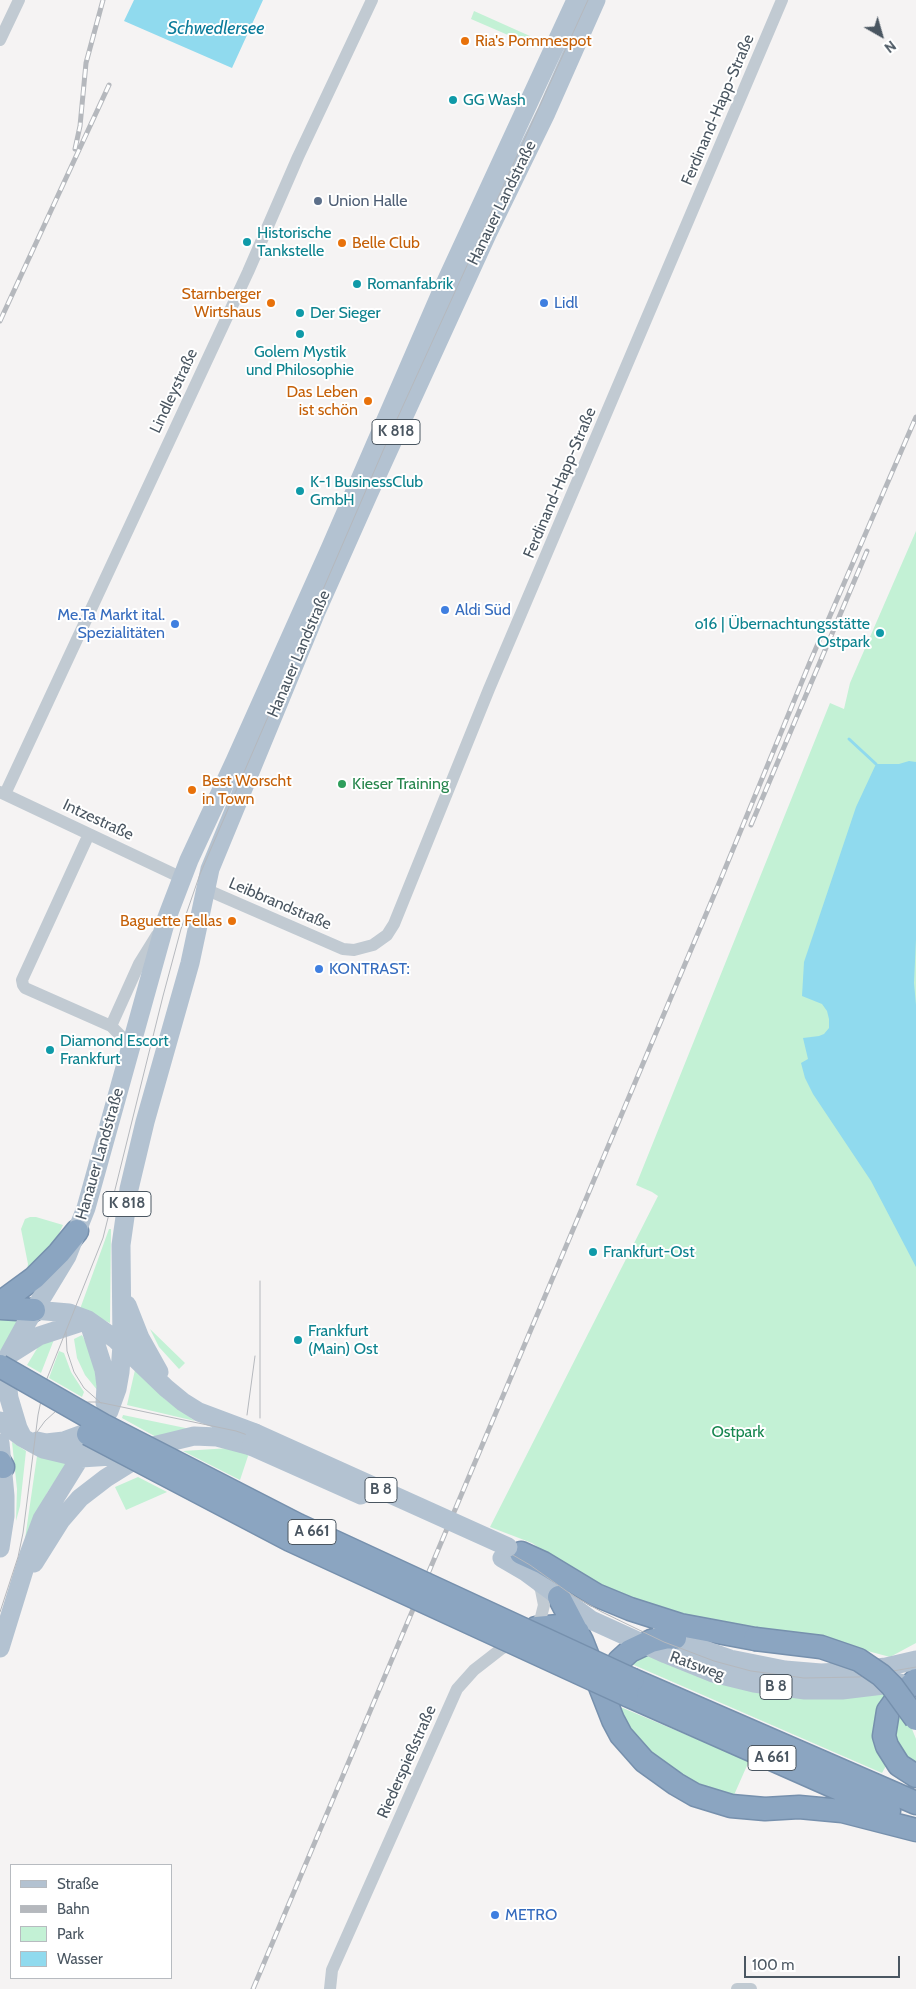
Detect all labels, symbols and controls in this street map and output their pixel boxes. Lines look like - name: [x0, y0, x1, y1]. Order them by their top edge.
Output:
- north arrow: [856, 10, 906, 60]
- water label: Schwedlersee: [167, 18, 265, 40]
- place label: Ria's Pommespot: [475, 31, 592, 51]
- street label: Ferdinand-Happ-Straße: [678, 32, 758, 188]
- marker: Ria's Pommespot: [459, 35, 471, 47]
- text: N: [881, 37, 900, 57]
- place label: GG Wash: [463, 90, 526, 110]
- marker: GG Wash: [447, 94, 459, 106]
- street label: Hanauer Landstraße: [464, 138, 540, 268]
- place label: Union Halle: [328, 191, 407, 211]
- marker: Union Halle: [312, 195, 324, 207]
- place label: Historische Tankstelle: [257, 223, 331, 261]
- place label: Belle Club: [352, 233, 420, 253]
- marker: Historische Tankstelle: [241, 236, 253, 248]
- marker: Belle Club: [336, 237, 348, 249]
- place label: Romanfabrik: [367, 274, 453, 294]
- marker: Romanfabrik: [351, 278, 363, 290]
- place label: Starnberger Wirtshaus: [182, 284, 261, 322]
- place label: Lidl: [554, 293, 578, 313]
- marker: Starnberger Wirtshaus: [265, 297, 277, 309]
- marker: Lidl: [538, 297, 550, 309]
- place label: Der Sieger: [310, 303, 380, 323]
- marker: Der Sieger: [294, 307, 306, 319]
- marker: Golem Mystik und Philosophie: [294, 328, 306, 340]
- place label: Golem Mystik und Philosophie: [246, 342, 354, 380]
- street label: Lindleystraße: [146, 346, 202, 436]
- place label: Das Leben ist schön: [287, 382, 358, 420]
- marker: Das Leben ist schön: [362, 395, 374, 407]
- street label: Ferdinand-Happ-Straße: [520, 405, 600, 561]
- road number: K 818: [372, 420, 420, 444]
- place label: K-1 BusinessClub GmbH: [310, 472, 423, 510]
- marker: K-1 BusinessClub GmbH: [294, 485, 306, 497]
- street label: Hanauer Landstraße: [264, 588, 334, 720]
- place label: Aldi Süd: [455, 600, 511, 620]
- marker: Aldi Süd: [439, 604, 451, 616]
- place label: Me.Ta Markt ital. Spezialitäten: [57, 605, 165, 643]
- place label: o16 | Übernachtungsstätte Ostpark: [695, 614, 870, 652]
- marker: Me.Ta Markt ital. Spezialitäten: [169, 618, 181, 630]
- marker: o16 | Übernachtungsstätte Ostpark: [874, 627, 886, 639]
- place label: Best Worscht in Town: [202, 771, 292, 809]
- place label: Kieser Training: [352, 774, 449, 794]
- marker: Kieser Training: [336, 778, 348, 790]
- marker: Best Worscht in Town: [186, 784, 198, 796]
- street label: Intzestraße: [60, 795, 136, 845]
- street label: Leibbrandstraße: [226, 874, 334, 934]
- place label: Baguette Fellas: [120, 911, 222, 931]
- marker: Baguette Fellas: [226, 915, 238, 927]
- place label: KONTRAST:: [329, 959, 410, 979]
- marker: KONTRAST:: [313, 963, 325, 975]
- place label: Diamond Escort Frankfurt: [60, 1031, 169, 1069]
- marker: Diamond Escort Frankfurt: [44, 1044, 56, 1056]
- street label: Hanauer Landstraße: [72, 1086, 128, 1222]
- road number: K 818: [103, 1192, 151, 1216]
- place label: Frankfurt-Ost: [603, 1242, 695, 1262]
- marker: Frankfurt-Ost: [587, 1246, 599, 1258]
- place label: Frankfurt (Main) Ost: [308, 1321, 378, 1359]
- marker: Frankfurt (Main) Ost: [292, 1334, 304, 1346]
- park label: Ostpark: [711, 1422, 765, 1442]
- road number: B 8: [365, 1478, 397, 1502]
- road number: A 661: [288, 1520, 336, 1544]
- street label: Ratsweg: [667, 1647, 727, 1685]
- road number: B 8: [760, 1674, 792, 1700]
- street label: Riederspießstraße: [374, 1703, 440, 1821]
- road number: A 661: [748, 1746, 796, 1770]
- legend: [10, 1864, 172, 1979]
- text: Straße: [57, 1875, 99, 1893]
- text: Bahn: [57, 1900, 90, 1918]
- place label: METRO: [505, 1905, 557, 1925]
- marker: METRO: [489, 1909, 501, 1921]
- text: Park: [57, 1925, 84, 1943]
- scale bar: [746, 1946, 902, 1978]
- text: Wasser: [57, 1950, 103, 1968]
- text: 100 m: [752, 1956, 794, 1974]

